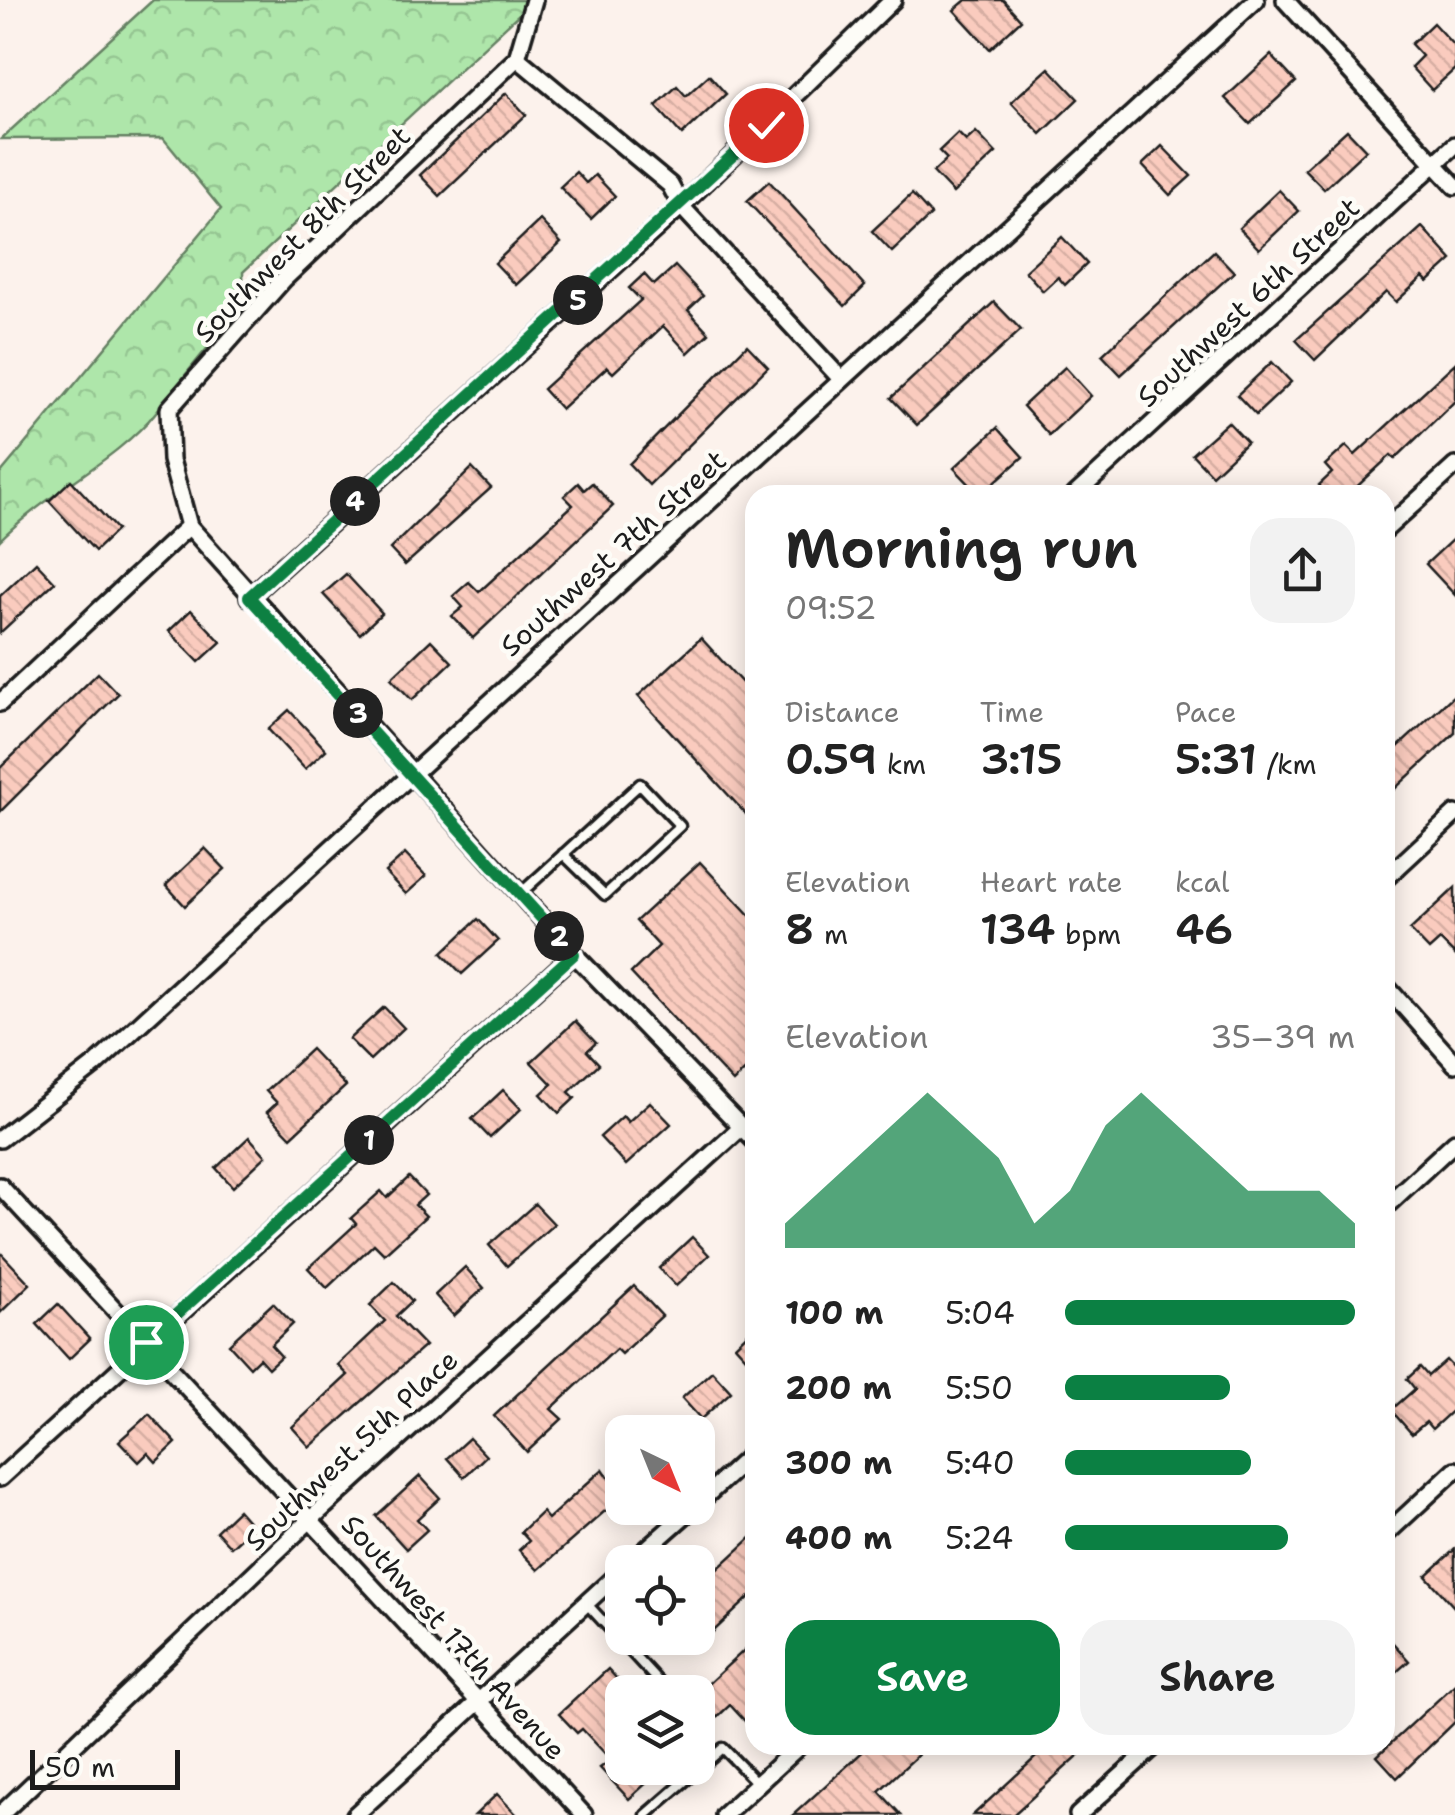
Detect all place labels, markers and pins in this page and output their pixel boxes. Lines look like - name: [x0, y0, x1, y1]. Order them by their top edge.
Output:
- pin: [724, 83, 809, 168]
- pin: 5: [553, 275, 603, 325]
- pin: 4: [330, 476, 380, 526]
- pin: 3: [333, 688, 383, 738]
- pin: 2: [534, 911, 584, 961]
- pin: 1: [344, 1115, 394, 1165]
- pin: [104, 1300, 189, 1385]

